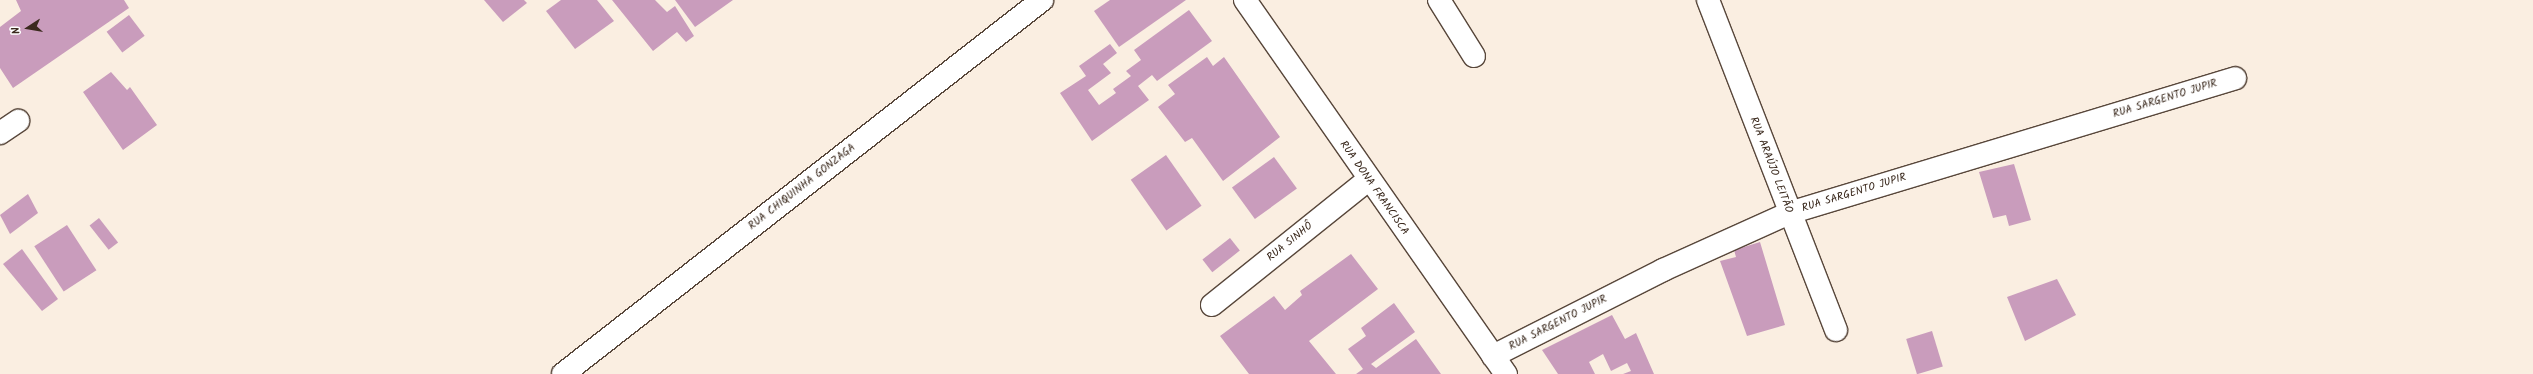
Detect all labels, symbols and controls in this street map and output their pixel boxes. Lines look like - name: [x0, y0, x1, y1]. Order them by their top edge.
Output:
- north arrow: [8, 8, 48, 48]
- text: N: [7, 25, 26, 36]
- street label: RUA SARGENTO JUPIR: [2111, 77, 2219, 121]
- street label: RUA ARAÚJO LEITÃO: [1747, 115, 1795, 215]
- street label: RUA DONA FRANCISCA: [1336, 138, 1412, 238]
- street label: RUA CHIQUINHA GONZAGA: [746, 141, 858, 233]
- street label: RUA SARGENTO JUPIR: [1800, 171, 1908, 215]
- street label: RUA SINHÔ: [1265, 220, 1315, 264]
- street label: RUA SARGENTO JUPIR: [1507, 293, 1609, 353]

